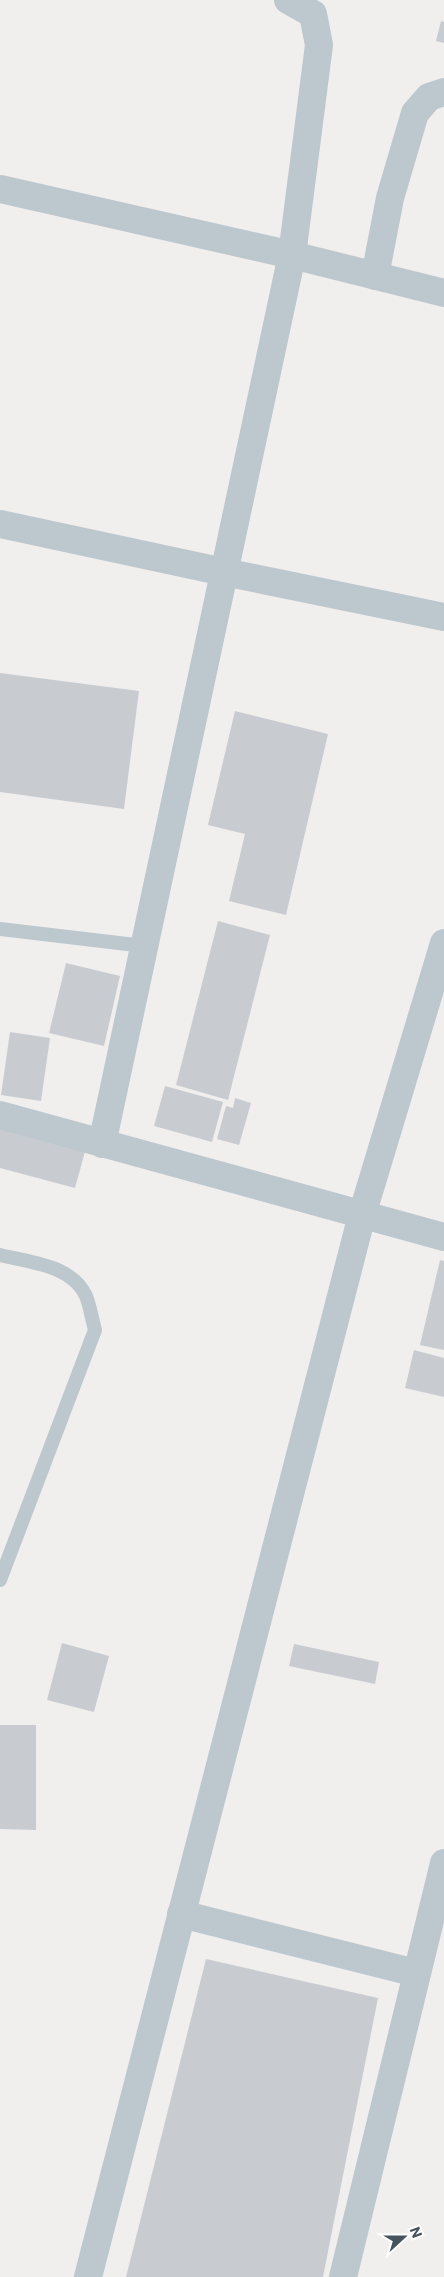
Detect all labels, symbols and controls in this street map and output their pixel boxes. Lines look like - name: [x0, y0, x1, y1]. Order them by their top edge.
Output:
- north arrow: [379, 2212, 429, 2262]
- text: N: [407, 2224, 426, 2240]

